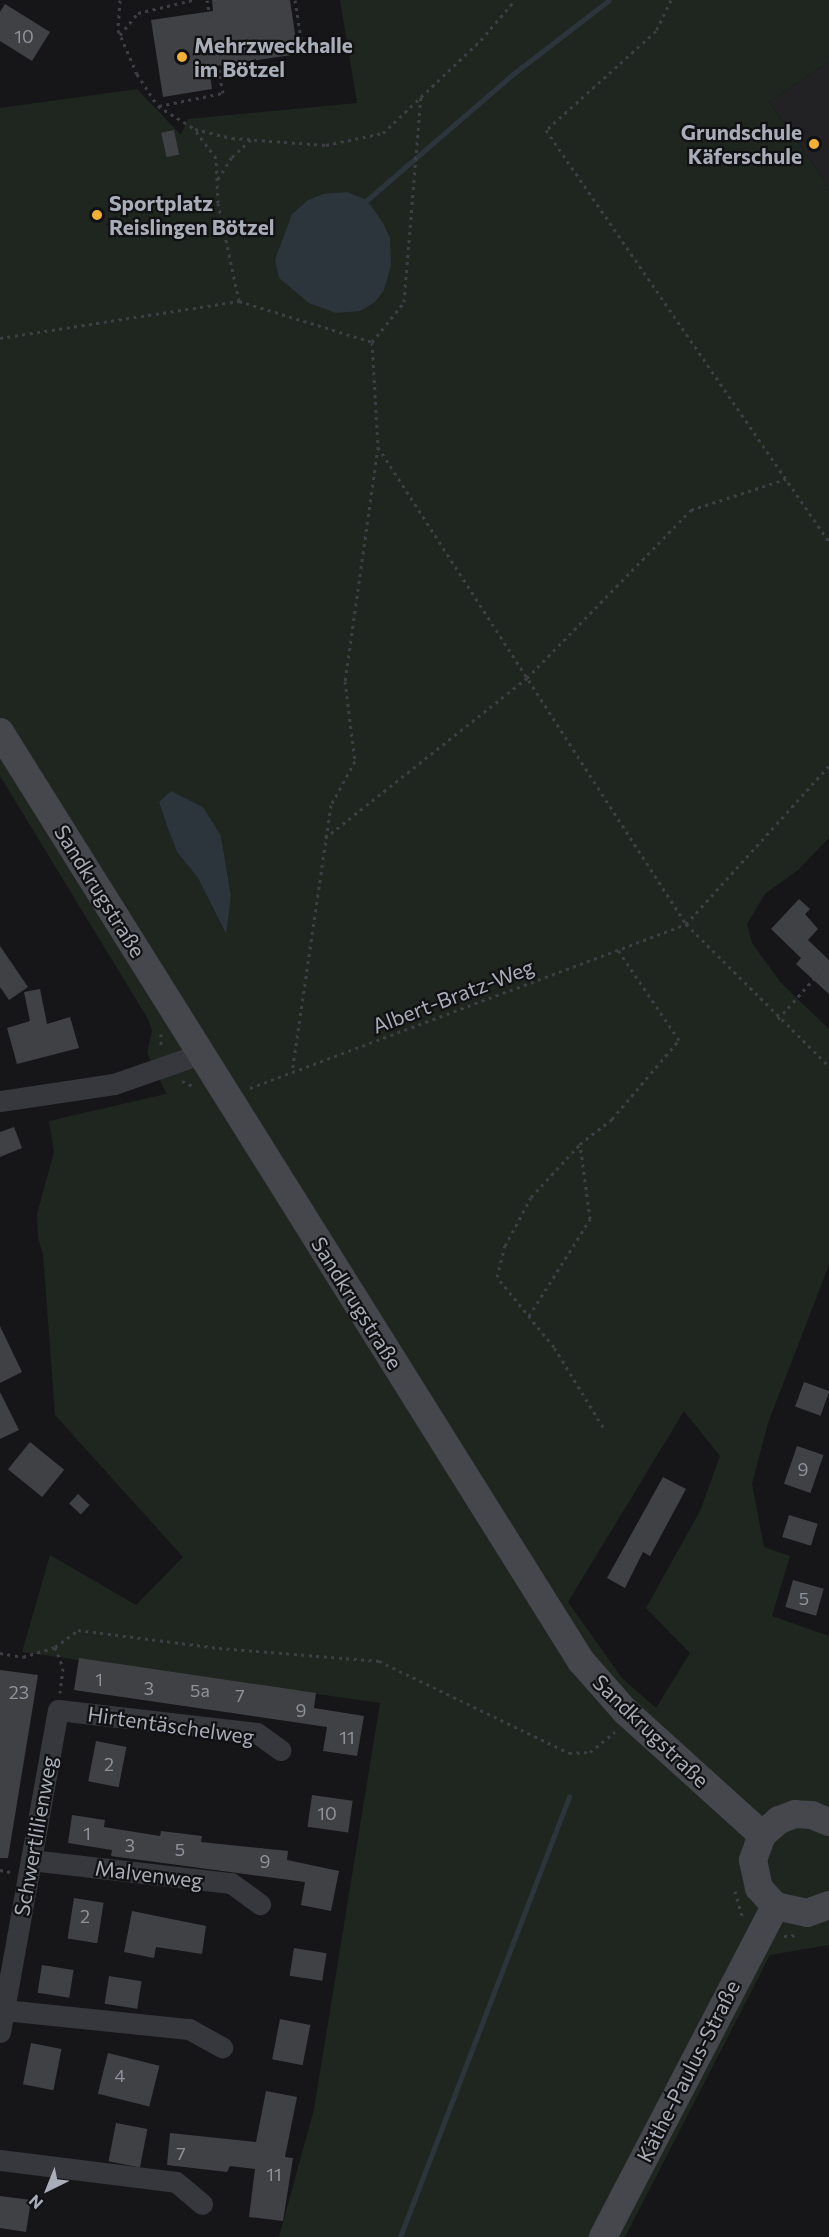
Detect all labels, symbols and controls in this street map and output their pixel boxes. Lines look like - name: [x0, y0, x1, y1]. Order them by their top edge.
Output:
- house number: 10: [14, 25, 34, 47]
- place label: Mehrzweckhalle im Bötzel: [194, 32, 353, 82]
- marker: Mehrzweckhalle im Bötzel: [175, 50, 189, 64]
- place label: Grundschule Käferschule: [681, 119, 802, 169]
- marker: Grundschule Käferschule: [807, 137, 821, 151]
- place label: Sportplatz Reislingen Bötzel: [109, 190, 274, 240]
- marker: Sportplatz Reislingen Bötzel: [90, 208, 104, 222]
- street label: Sandkrugstraße: [49, 820, 151, 962]
- street label: Albert-Bratz-Weg: [369, 954, 537, 1038]
- street label: Sandkrugstraße: [306, 1232, 408, 1374]
- house number: 9: [798, 1458, 808, 1480]
- house number: 5: [799, 1587, 809, 1609]
- house number: 1: [95, 1668, 103, 1690]
- street label: Sandkrugstraße: [588, 1669, 714, 1793]
- house number: 3: [144, 1677, 154, 1699]
- house number: 5a: [190, 1679, 210, 1701]
- house number: 23: [9, 1681, 29, 1703]
- house number: 7: [235, 1684, 245, 1706]
- house number: 9: [296, 1699, 306, 1721]
- street label: Hirtentäschelweg: [86, 1701, 256, 1749]
- house number: 11: [339, 1726, 355, 1748]
- house number: 2: [104, 1753, 114, 1775]
- street label: Schwertlilienweg: [9, 1754, 61, 1918]
- house number: 10: [317, 1802, 337, 1824]
- house number: 1: [83, 1822, 91, 1844]
- house number: 3: [125, 1834, 135, 1856]
- house number: 5: [175, 1838, 185, 1860]
- house number: 9: [260, 1850, 270, 1872]
- street label: Malvenweg: [94, 1855, 204, 1893]
- house number: 2: [80, 1905, 90, 1927]
- street label: Käthe-Paulus-Straße: [631, 1976, 745, 2166]
- house number: 4: [115, 2064, 125, 2086]
- house number: 7: [176, 2142, 186, 2164]
- north arrow: [18, 2159, 78, 2219]
- house number: 11: [266, 2163, 282, 2185]
- text: N: [25, 2191, 46, 2214]

